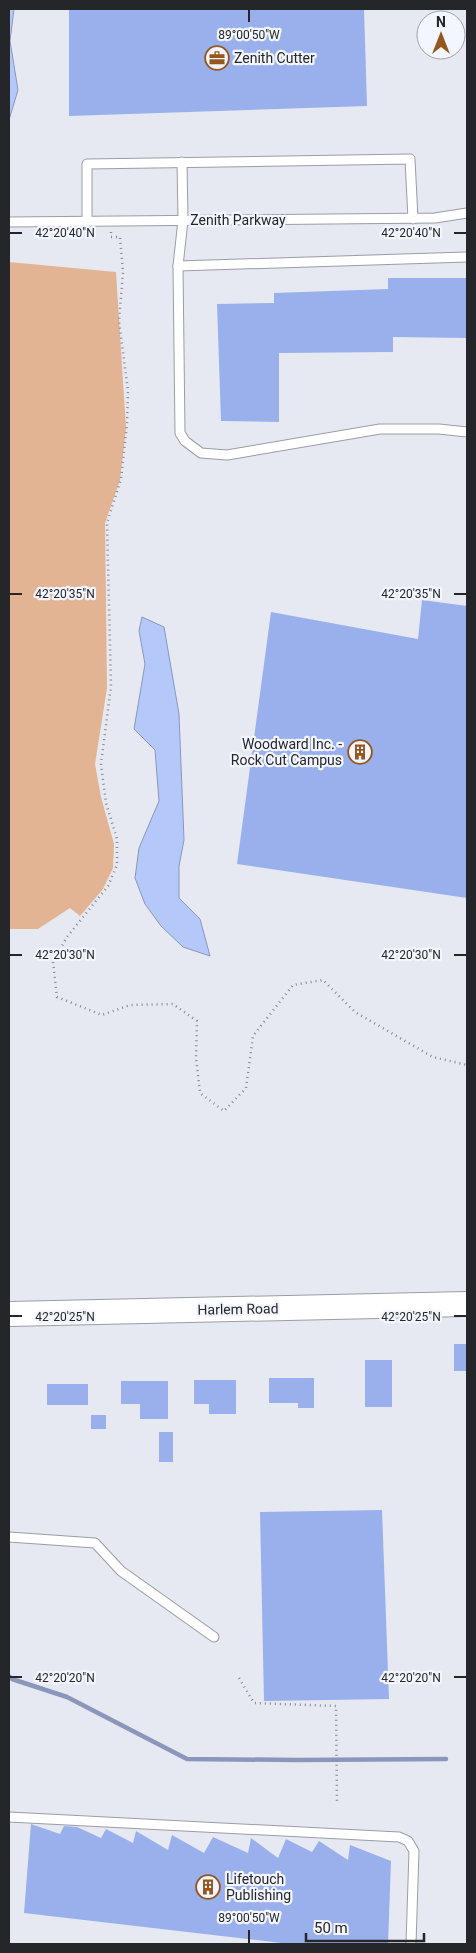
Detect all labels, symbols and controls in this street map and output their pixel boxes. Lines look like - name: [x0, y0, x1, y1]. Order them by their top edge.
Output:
- north arrow: [416, 10, 466, 60]
- text: N: [436, 14, 446, 30]
- text: 89°00'50"W: [218, 28, 280, 42]
- office icon: Zenith Cutter: [204, 45, 230, 71]
- place label: Zenith Cutter: [234, 50, 315, 66]
- street label: Zenith Parkway: [190, 212, 286, 228]
- text: 42°20'40"N: [35, 226, 95, 240]
- text: 42°20'40"N: [381, 226, 441, 240]
- text: 42°20'35"N: [35, 587, 95, 601]
- text: 42°20'35"N: [381, 587, 441, 601]
- place label: Woodward Inc. - Rock Cut Campus: [231, 736, 342, 768]
- building icon: Woodward Inc. - Rock Cut Campus: [347, 739, 373, 765]
- text: 42°20'30"N: [35, 948, 95, 962]
- text: 42°20'30"N: [381, 948, 441, 962]
- street label: Harlem Road: [197, 1300, 279, 1318]
- text: 42°20'25"N: [35, 1310, 95, 1324]
- text: 42°20'25"N: [381, 1310, 441, 1324]
- text: 42°20'20"N: [35, 1671, 95, 1685]
- text: 42°20'20"N: [381, 1671, 441, 1685]
- place label: Lifetouch Publishing: [226, 1871, 291, 1903]
- building icon: Lifetouch Publishing: [195, 1874, 221, 1900]
- scale bar: [306, 1910, 424, 1942]
- text: 89°00'50"W: [218, 1911, 280, 1925]
- text: 50 m: [314, 1919, 348, 1937]

